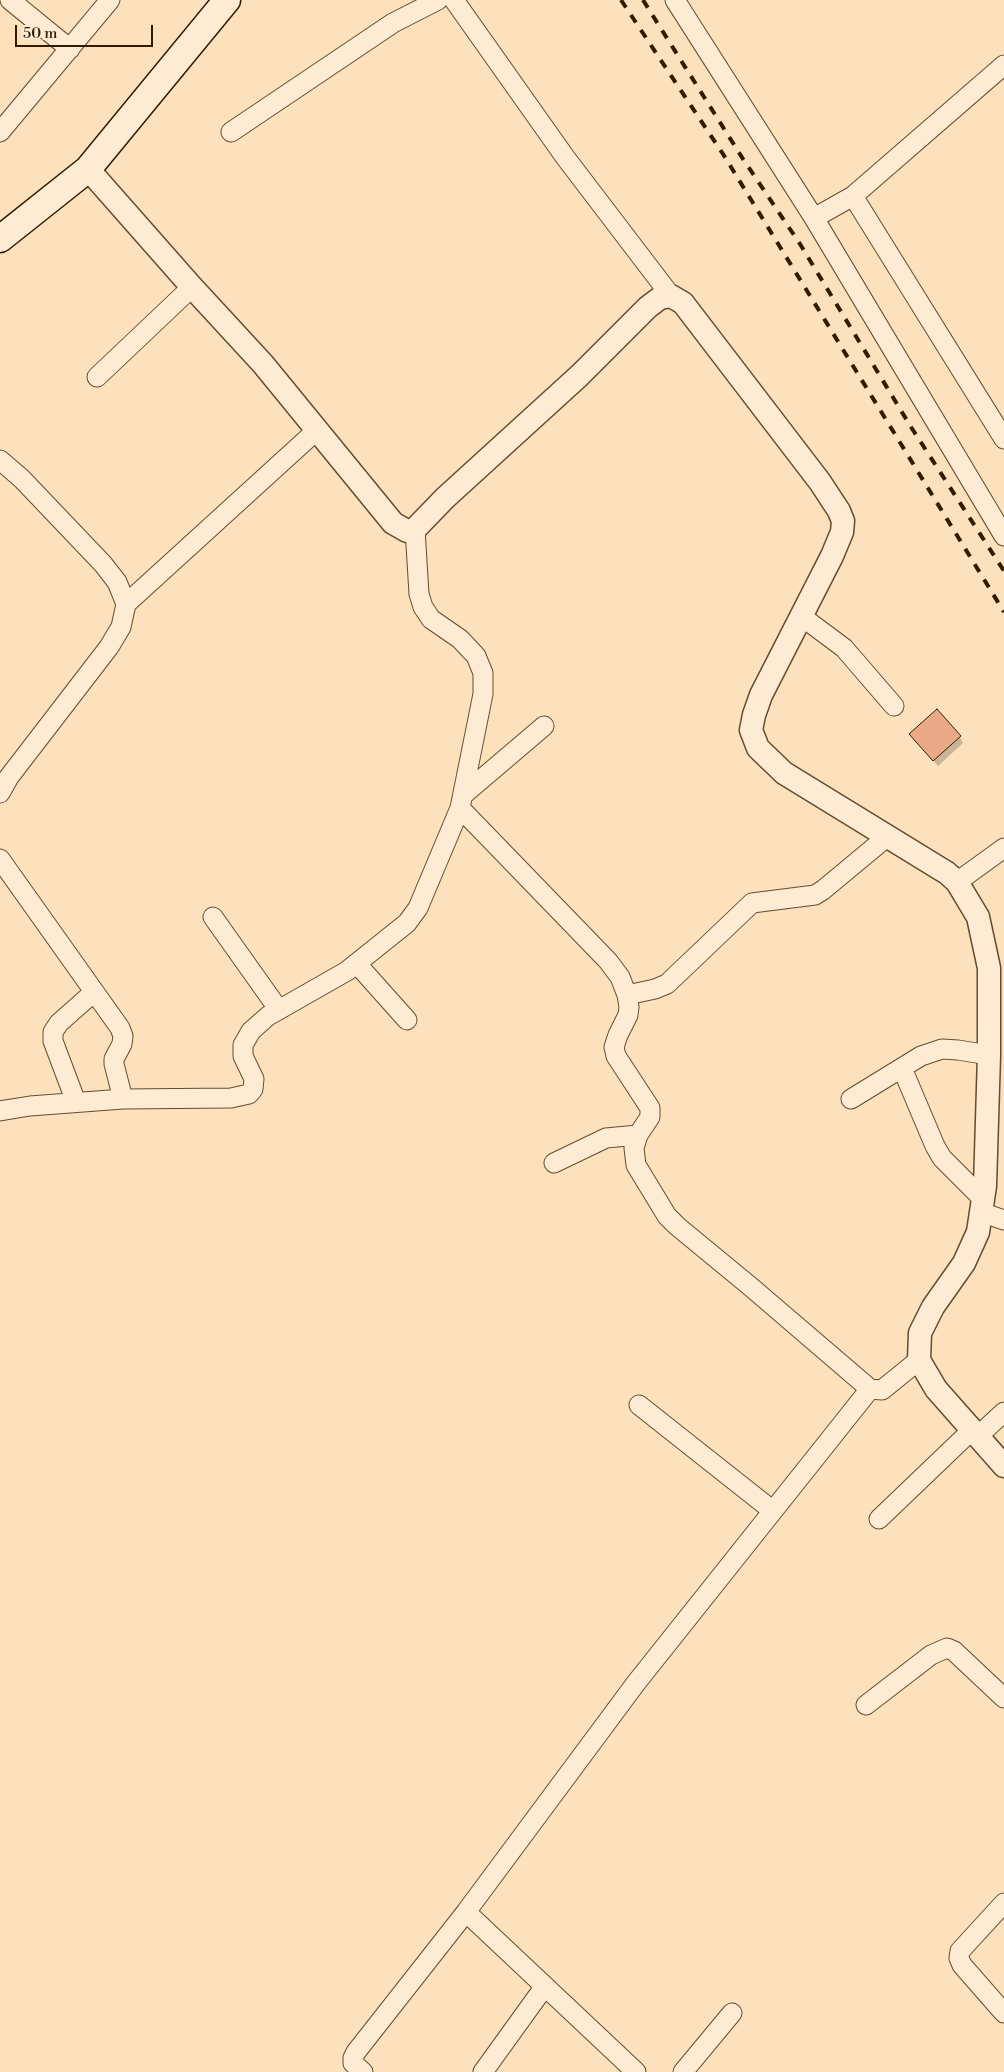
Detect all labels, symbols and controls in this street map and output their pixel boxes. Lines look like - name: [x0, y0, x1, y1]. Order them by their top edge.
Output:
- scale bar: [18, 15, 155, 47]
- text: 50 m: [23, 24, 57, 43]

